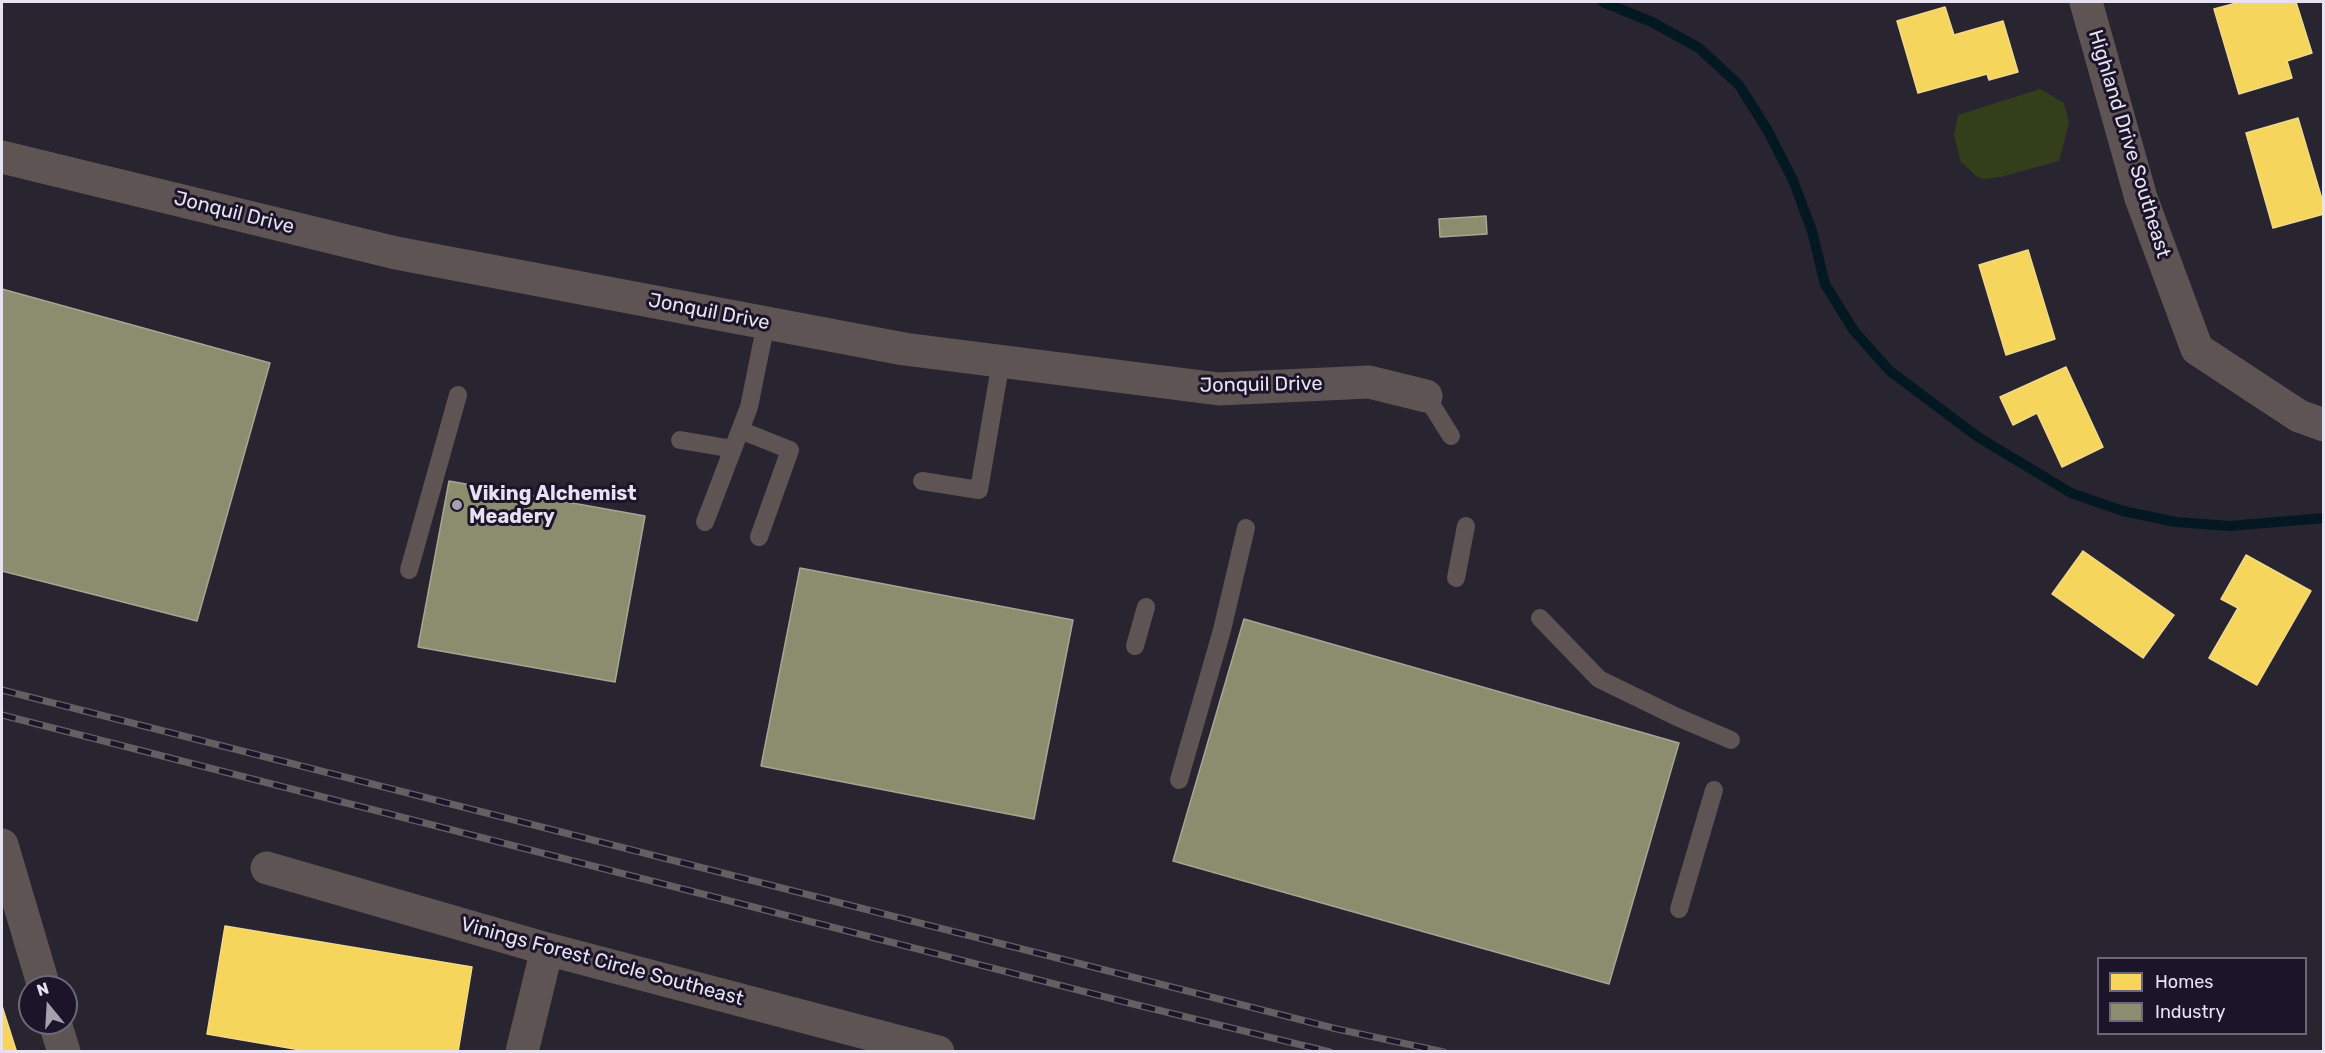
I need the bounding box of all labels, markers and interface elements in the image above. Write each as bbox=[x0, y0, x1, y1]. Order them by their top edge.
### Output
street label: Highland Drive Southeast bbox=[2083, 27, 2175, 261]
street label: Jonquil Drive bbox=[171, 186, 297, 240]
street label: Jonquil Drive bbox=[646, 288, 772, 336]
street label: Jonquil Drive bbox=[1199, 372, 1323, 398]
place label: Viking Alchemist Meadery bbox=[469, 482, 637, 529]
marker: Viking Alchemist Meadery bbox=[450, 498, 464, 512]
street label: Vinings Forest Circle Southeast bbox=[458, 913, 746, 1011]
legend bbox=[2097, 957, 2307, 1035]
text: Homes bbox=[2155, 971, 2213, 993]
north arrow bbox=[18, 975, 78, 1035]
text: N bbox=[34, 978, 51, 1000]
text: Industry bbox=[2155, 1001, 2225, 1023]

